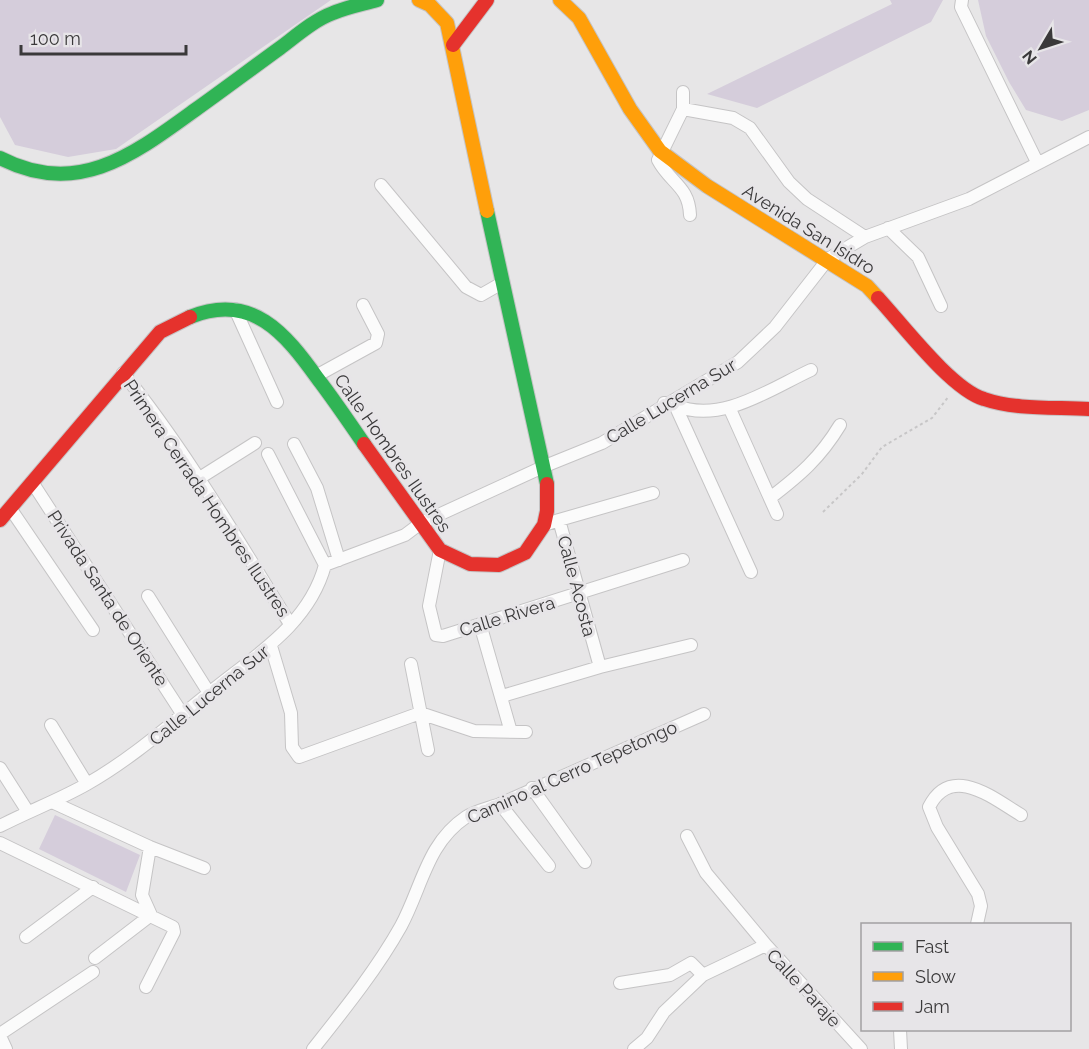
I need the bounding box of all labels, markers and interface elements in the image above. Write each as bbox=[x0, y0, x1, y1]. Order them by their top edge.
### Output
scale bar bbox=[21, 18, 186, 56]
north arrow bbox=[1011, 18, 1071, 78]
text: 100 m bbox=[30, 28, 81, 49]
text: N bbox=[1019, 46, 1041, 68]
street label: Avenida San Isidro bbox=[739, 180, 879, 278]
street label: Calle Lucerna Sur bbox=[602, 354, 740, 448]
street label: Calle Hombres Ilustres bbox=[330, 370, 456, 536]
street label: Primera Cerrada Hombres Ilustres bbox=[120, 375, 295, 621]
street label: Privada Santa de Oriente bbox=[43, 506, 173, 690]
street label: Calle Acosta bbox=[553, 533, 601, 639]
street label: Calle Rivera bbox=[457, 592, 557, 640]
street label: Calle Lucerna Sur bbox=[145, 640, 274, 750]
street label: Camino al Cerro Tepetongo bbox=[464, 716, 680, 828]
legend bbox=[861, 923, 1071, 1031]
text: Fast bbox=[915, 936, 949, 957]
street label: Calle Paraje bbox=[763, 945, 846, 1032]
text: Slow bbox=[915, 966, 956, 987]
text: Jam bbox=[915, 996, 950, 1017]

